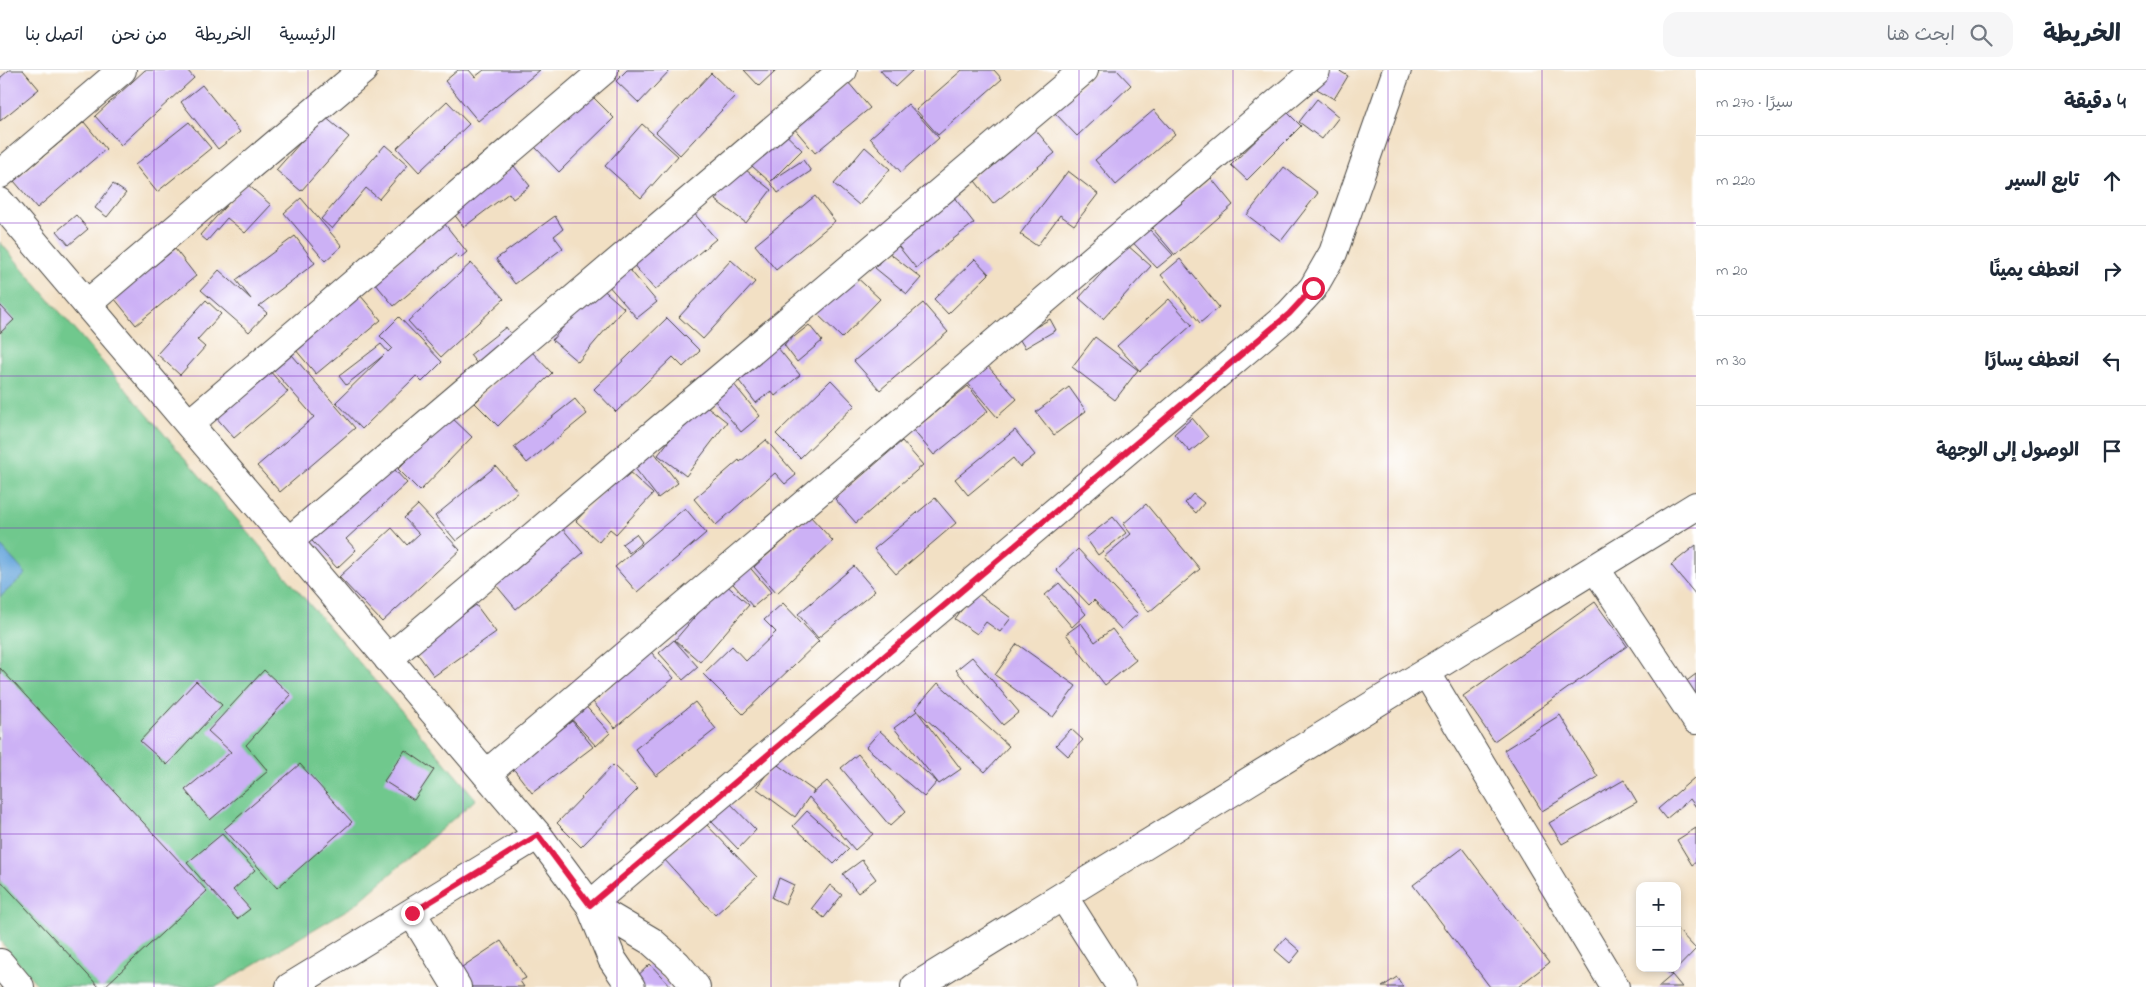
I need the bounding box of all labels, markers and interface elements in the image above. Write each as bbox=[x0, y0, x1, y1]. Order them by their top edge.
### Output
search box bbox=[1663, 12, 2013, 57]
text: الخريطة bbox=[2043, 18, 2121, 53]
icon: search bbox=[1967, 21, 1995, 49]
text: ابحث هنا bbox=[1887, 22, 1955, 49]
text: اتصل بنا bbox=[25, 23, 83, 49]
text: من نحن bbox=[111, 23, 167, 49]
text: الخريطة bbox=[195, 23, 251, 49]
text: الرئيسية bbox=[279, 23, 336, 49]
text: 4 دقيقة bbox=[2064, 88, 2126, 118]
text: سيرًا · 270 m bbox=[1716, 91, 1793, 115]
icon: ahead bbox=[2098, 167, 2126, 195]
text: تابع السير bbox=[2007, 168, 2079, 195]
text: 220 m bbox=[1716, 169, 1755, 193]
icon: right bbox=[2098, 257, 2126, 285]
text: انعطف يمينًا bbox=[1989, 258, 2079, 285]
text: 20 m bbox=[1716, 259, 1747, 283]
route start bbox=[1302, 277, 1325, 300]
icon: left bbox=[2098, 347, 2126, 375]
text: انعطف يسارًا bbox=[1984, 348, 2079, 375]
text: 30 m bbox=[1716, 349, 1746, 373]
icon: arrive bbox=[2098, 437, 2126, 465]
text: الوصول إلى الوجهة bbox=[1936, 438, 2079, 465]
map controls bbox=[1636, 882, 1681, 972]
button: + bbox=[1636, 882, 1681, 927]
route end bbox=[401, 902, 424, 925]
button: − bbox=[1636, 927, 1681, 972]

